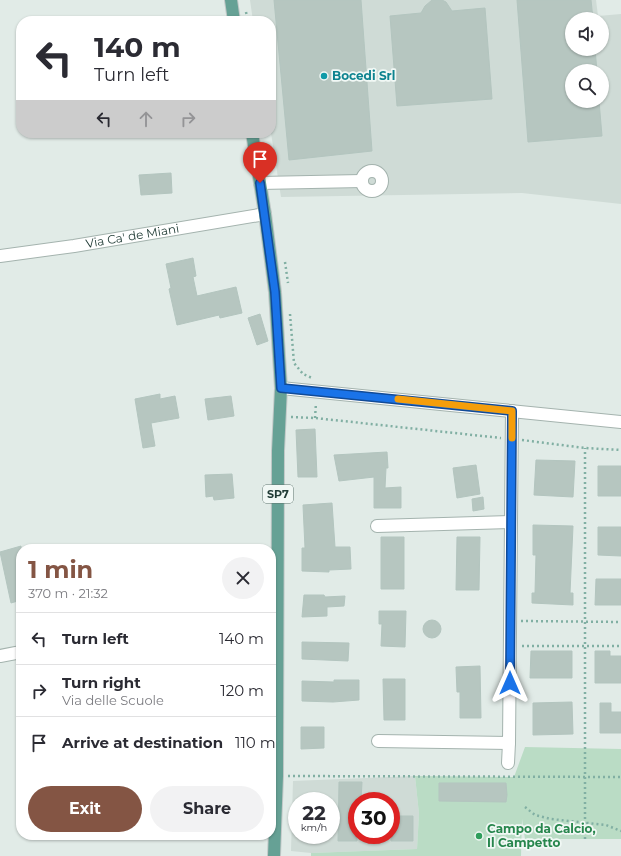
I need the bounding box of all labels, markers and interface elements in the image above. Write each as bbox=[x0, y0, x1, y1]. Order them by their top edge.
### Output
map controls bbox=[565, 12, 609, 108]
button: sound bbox=[565, 12, 609, 56]
text: 140 m bbox=[94, 30, 181, 64]
icon: left bbox=[28, 32, 80, 84]
text: Turn left bbox=[94, 64, 169, 86]
button: search bbox=[565, 64, 609, 108]
place label: Bocedi Srl bbox=[332, 68, 395, 83]
marker: Bocedi Srl bbox=[319, 71, 329, 81]
icon: left bbox=[93, 108, 115, 130]
icon: ahead bbox=[135, 108, 157, 130]
icon: right bbox=[177, 108, 199, 130]
pin bbox=[243, 142, 277, 183]
icon: arrive bbox=[249, 148, 271, 170]
street label: Via Ca' de Miani bbox=[85, 221, 180, 251]
road number: SP7 bbox=[263, 485, 293, 503]
text: 1 min bbox=[28, 555, 93, 584]
button: close bbox=[222, 557, 264, 599]
text: 370 m · 21:32 bbox=[28, 585, 108, 601]
icon: left bbox=[28, 628, 50, 650]
text: Turn left bbox=[62, 629, 129, 648]
text: 140 m bbox=[219, 629, 264, 648]
position arrow bbox=[489, 662, 531, 704]
text: Turn right bbox=[62, 673, 141, 692]
icon: right bbox=[28, 680, 50, 702]
text: 120 m bbox=[220, 681, 264, 700]
text: Via delle Scuole bbox=[62, 692, 164, 708]
icon: arrive bbox=[28, 732, 50, 754]
text: Arrive at destination bbox=[62, 733, 223, 752]
text: 110 m bbox=[235, 733, 276, 752]
button: Exit bbox=[28, 786, 142, 832]
button: Share bbox=[150, 786, 264, 832]
speed limit sign: 30 bbox=[348, 792, 400, 844]
text: 22 bbox=[302, 801, 326, 825]
text: km/h bbox=[301, 821, 327, 834]
place label: Campo da Calcio, Il Campetto bbox=[487, 821, 596, 850]
marker: Campo da Calcio, Il Campetto bbox=[474, 831, 484, 841]

